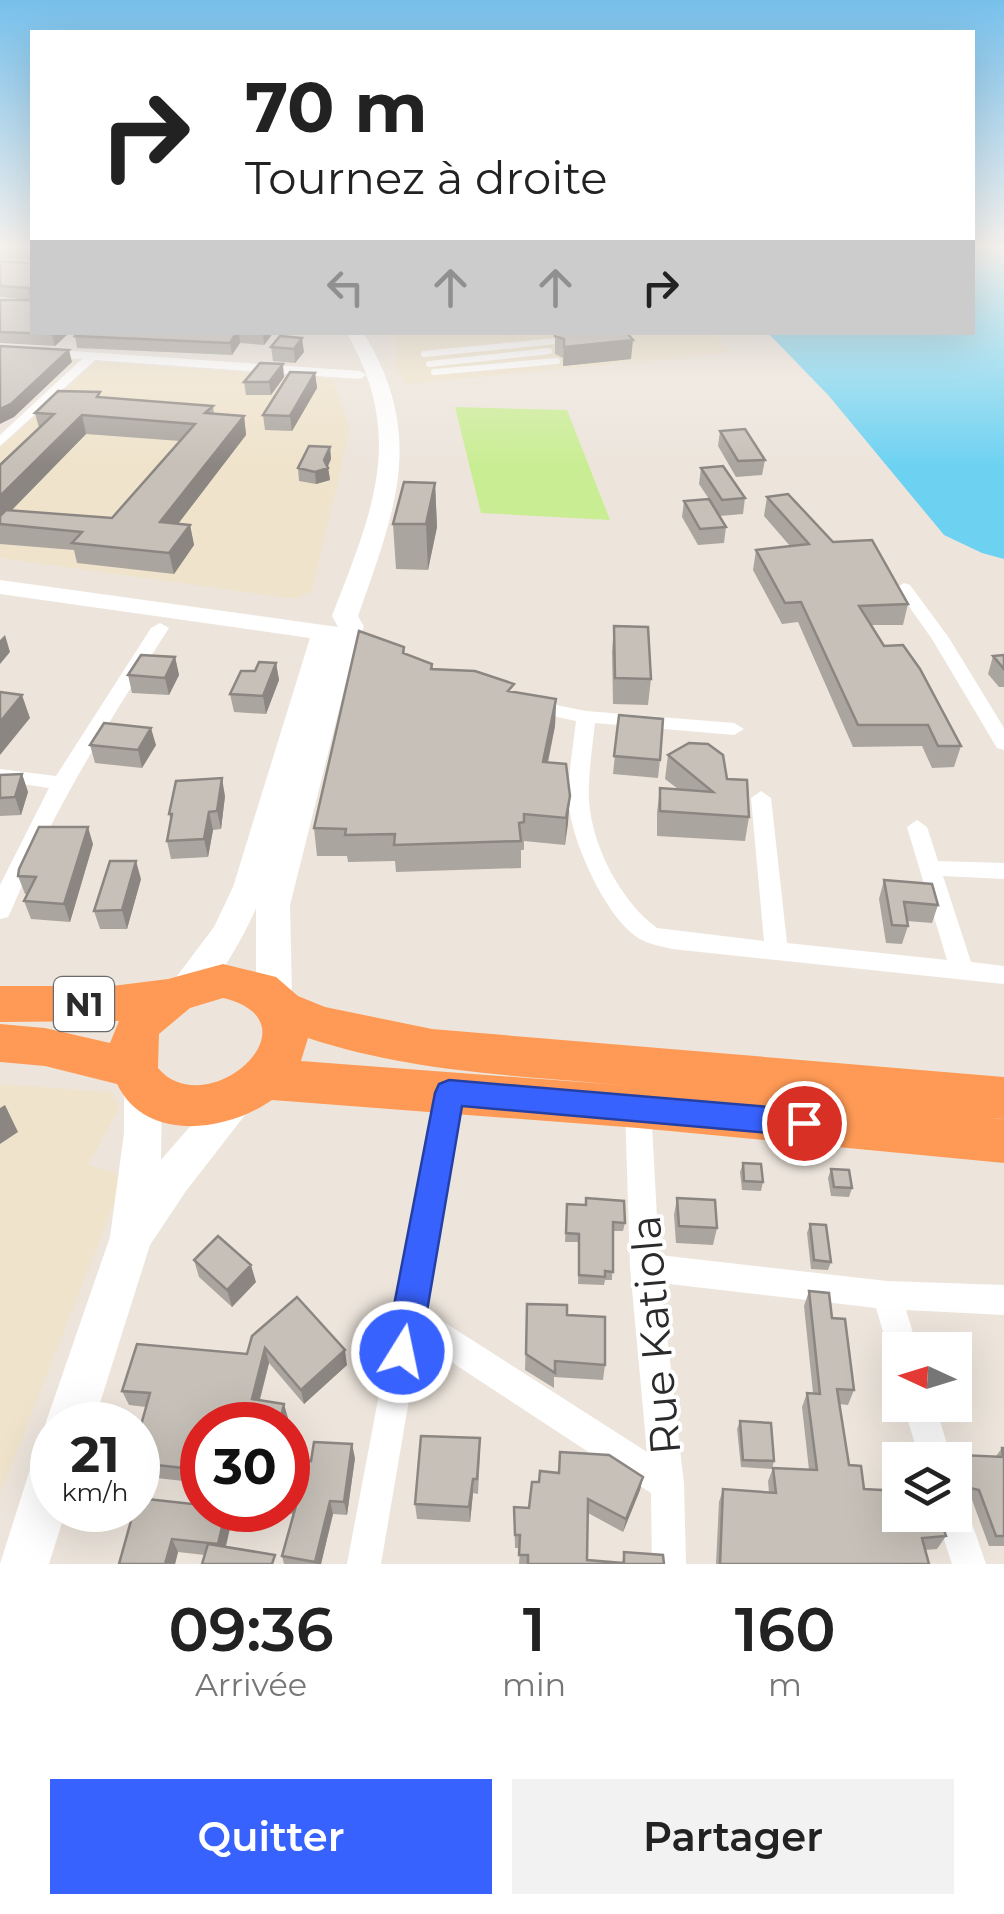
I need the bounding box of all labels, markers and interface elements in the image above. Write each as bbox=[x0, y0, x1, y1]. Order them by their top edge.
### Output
text: 70 m bbox=[245, 64, 428, 150]
icon: right bbox=[80, 70, 210, 200]
text: Tournez à droite bbox=[245, 150, 608, 205]
icon: left bbox=[318, 260, 373, 315]
icon: ahead bbox=[423, 260, 478, 315]
icon: ahead bbox=[528, 260, 583, 315]
icon: right bbox=[633, 260, 688, 315]
road number: N1 bbox=[54, 977, 114, 1031]
pin bbox=[762, 1081, 847, 1166]
icon: arrive bbox=[777, 1096, 832, 1151]
street label: Rue Katiola bbox=[619, 1213, 691, 1457]
position arrow bbox=[350, 1300, 454, 1404]
north arrow bbox=[882, 1332, 972, 1422]
map controls bbox=[882, 1332, 972, 1532]
speed limit sign: 30 bbox=[180, 1402, 310, 1532]
text: 21 bbox=[70, 1424, 120, 1485]
button: layers bbox=[882, 1442, 972, 1532]
text: km/h bbox=[62, 1477, 128, 1507]
text: 09:36 bbox=[168, 1593, 334, 1666]
text: 1 bbox=[523, 1593, 546, 1666]
text: 160 bbox=[735, 1593, 836, 1666]
text: Arrivée bbox=[195, 1665, 307, 1704]
text: min bbox=[502, 1665, 566, 1704]
text: m bbox=[768, 1665, 802, 1704]
button: Quitter bbox=[50, 1779, 492, 1894]
button: Partager bbox=[512, 1779, 954, 1894]

